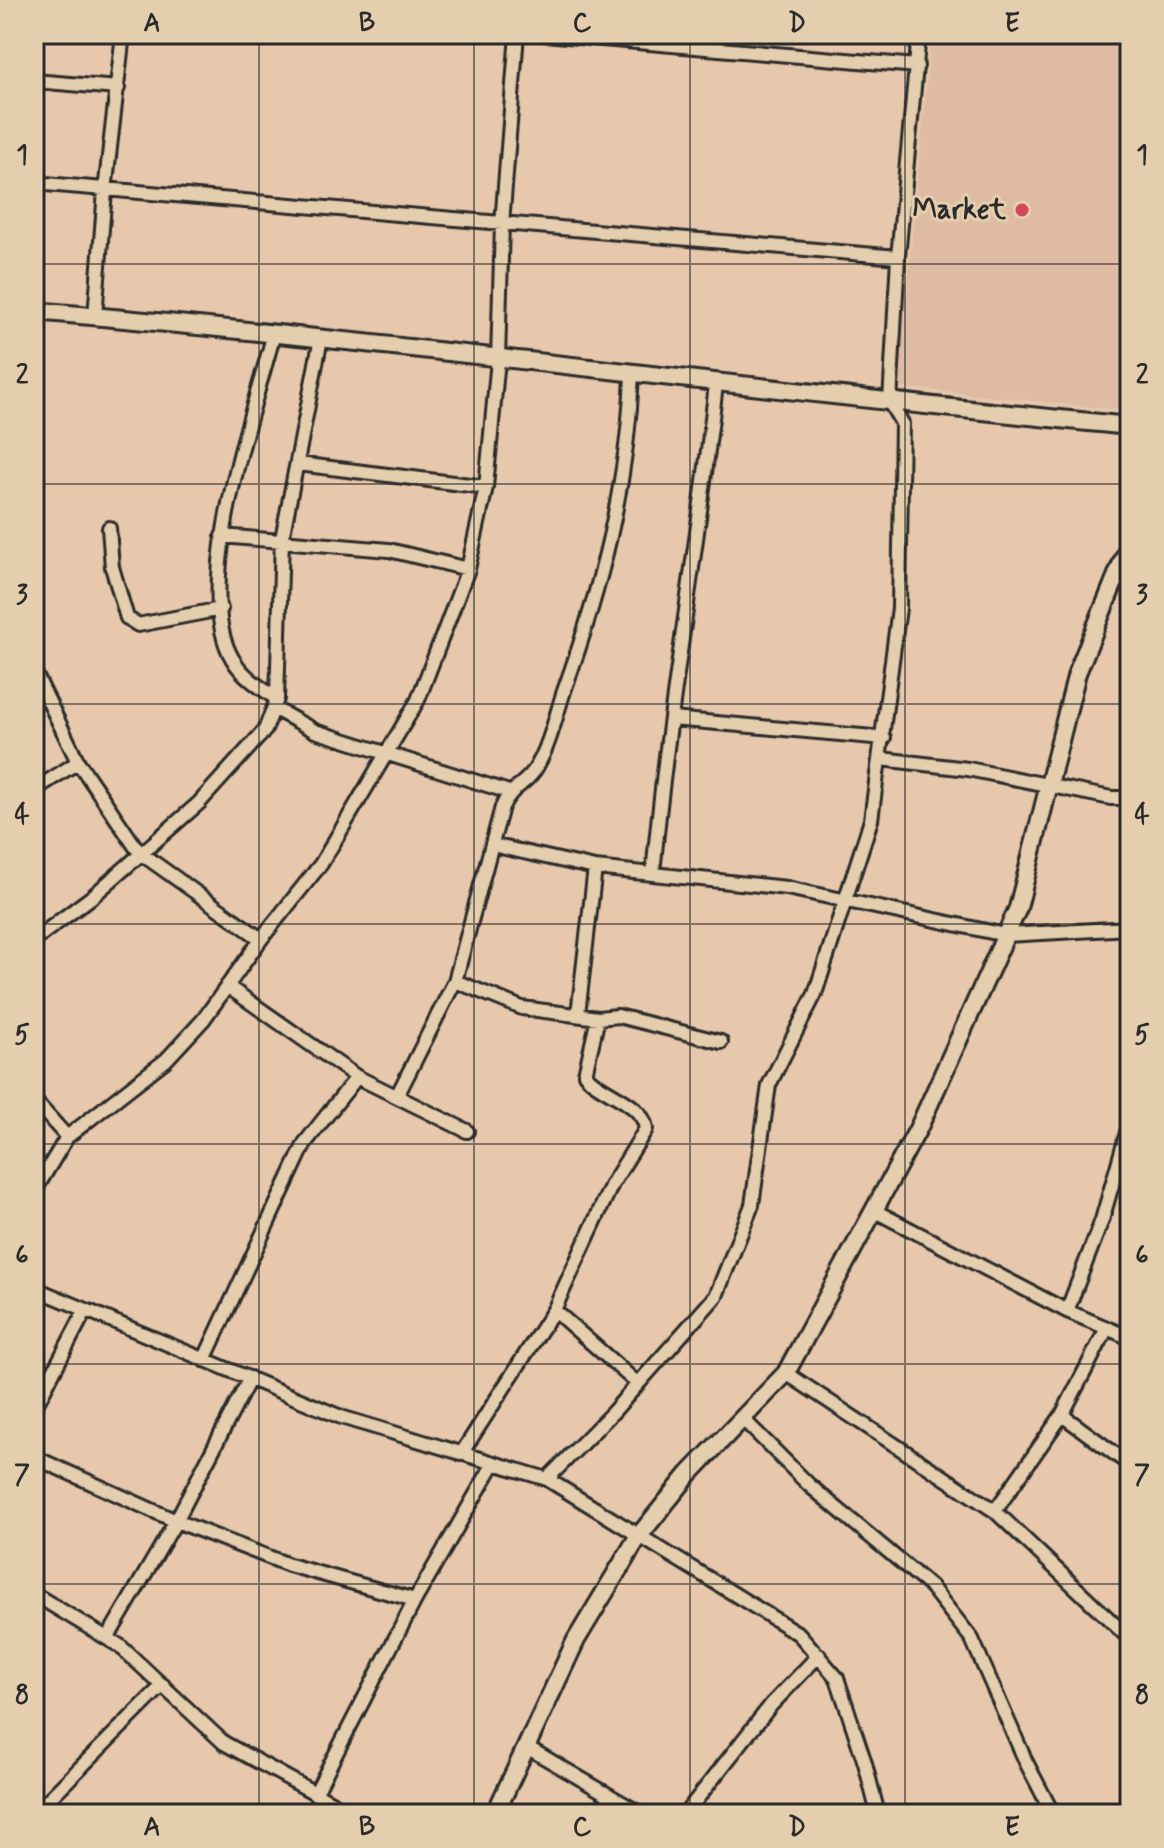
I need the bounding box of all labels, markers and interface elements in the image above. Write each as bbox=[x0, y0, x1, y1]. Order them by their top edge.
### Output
text: A bbox=[143, 7, 161, 41]
text: B bbox=[359, 7, 375, 41]
text: C bbox=[573, 7, 592, 41]
text: D bbox=[788, 7, 806, 41]
text: E bbox=[1004, 7, 1020, 41]
text: 1 bbox=[16, 139, 28, 173]
text: 1 bbox=[1136, 139, 1148, 173]
place label: Market bbox=[912, 192, 1007, 229]
marker: Market bbox=[1013, 201, 1031, 219]
text: 2 bbox=[16, 359, 29, 393]
text: 2 bbox=[1136, 359, 1149, 393]
text: 3 bbox=[16, 579, 28, 613]
text: 3 bbox=[1136, 579, 1148, 613]
text: 4 bbox=[14, 799, 30, 833]
text: 4 bbox=[1134, 799, 1150, 833]
text: 5 bbox=[14, 1019, 30, 1053]
text: 5 bbox=[1134, 1019, 1150, 1053]
text: 6 bbox=[15, 1239, 29, 1273]
text: 6 bbox=[1135, 1239, 1149, 1273]
text: 7 bbox=[14, 1459, 30, 1493]
text: 7 bbox=[1134, 1459, 1150, 1493]
text: 8 bbox=[15, 1679, 29, 1713]
text: 8 bbox=[1135, 1679, 1149, 1713]
text: A bbox=[143, 1811, 161, 1845]
text: B bbox=[359, 1811, 375, 1845]
text: C bbox=[573, 1811, 592, 1845]
text: D bbox=[788, 1811, 806, 1845]
text: E bbox=[1004, 1811, 1020, 1845]

